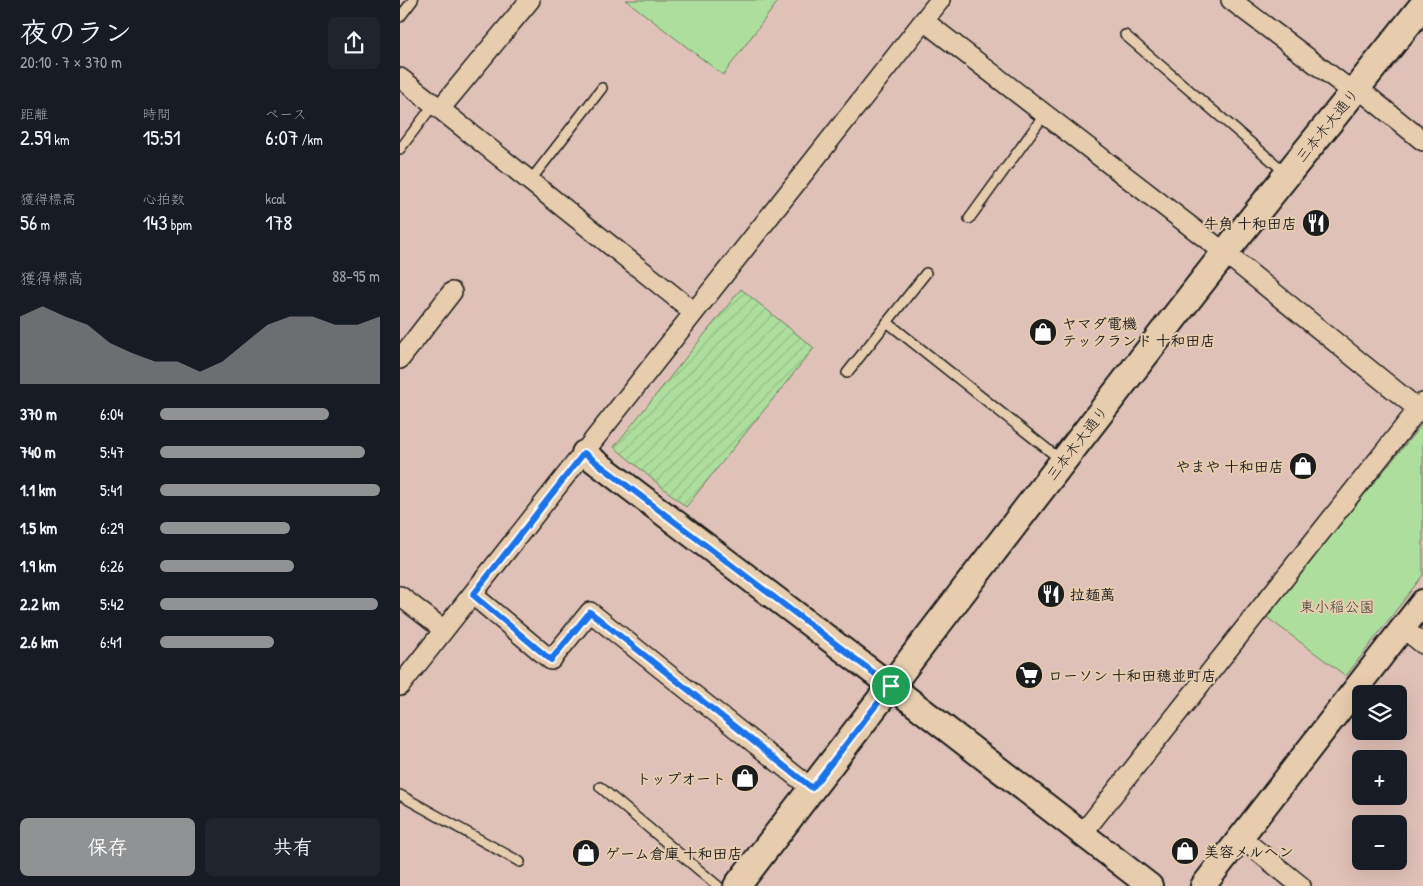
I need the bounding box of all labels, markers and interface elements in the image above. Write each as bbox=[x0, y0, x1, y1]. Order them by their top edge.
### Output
text: 夜のラン bbox=[20, 13, 132, 51]
button: share bbox=[328, 17, 380, 69]
text: 20:10 · 7 × 370 m bbox=[20, 51, 122, 73]
street label: 三本木大通り bbox=[1291, 83, 1363, 167]
text: 距離 bbox=[20, 104, 48, 123]
text: 時間 bbox=[143, 104, 171, 123]
text: ペース bbox=[265, 104, 307, 123]
text: 2.59 bbox=[20, 123, 51, 152]
text: 15:51 bbox=[143, 123, 181, 152]
text: 6:07 bbox=[265, 123, 298, 152]
text: km bbox=[51, 130, 69, 149]
text: /km bbox=[298, 130, 323, 149]
text: 獲得標高 bbox=[20, 189, 76, 208]
text: 心拍数 bbox=[143, 189, 185, 208]
text: kcal bbox=[265, 189, 286, 208]
text: 56 bbox=[20, 208, 37, 237]
text: 143 bbox=[143, 208, 168, 237]
text: 178 bbox=[265, 208, 292, 237]
restaurant icon: 牛角 十和田店 bbox=[1301, 208, 1331, 238]
place label: 牛角 十和田店 bbox=[1204, 213, 1297, 234]
text: m bbox=[37, 215, 50, 234]
text: bpm bbox=[168, 215, 192, 234]
text: 88–95 m bbox=[332, 265, 380, 287]
text: 獲得標高 bbox=[20, 267, 84, 289]
place label: ヤマダ電機 テックランド 十和田店 bbox=[1062, 313, 1215, 351]
shop icon: ヤマダ電機 テックランド 十和田店 bbox=[1028, 317, 1058, 347]
street label: 三本木大通り bbox=[1041, 401, 1113, 485]
text: 370 m bbox=[20, 403, 57, 425]
text: 6:04 bbox=[100, 403, 123, 425]
text: 740 m bbox=[20, 441, 56, 463]
text: 5:47 bbox=[100, 441, 124, 463]
shop icon: やまや 十和田店 bbox=[1288, 451, 1318, 481]
place label: やまや 十和田店 bbox=[1176, 456, 1284, 477]
text: 1.1 km bbox=[20, 479, 56, 501]
text: 5:41 bbox=[100, 479, 122, 501]
text: 1.5 km bbox=[20, 517, 57, 539]
text: 6:29 bbox=[100, 517, 123, 539]
text: 1.9 km bbox=[20, 555, 56, 577]
text: 6:26 bbox=[100, 555, 124, 577]
restaurant icon: 拉麺萬 bbox=[1036, 579, 1066, 609]
place label: 拉麺萬 bbox=[1070, 584, 1115, 605]
text: 2.2 km bbox=[20, 593, 60, 615]
text: 5:42 bbox=[100, 593, 124, 615]
park label: 東小稲公園 bbox=[1299, 596, 1375, 617]
text: 2.6 km bbox=[20, 631, 59, 653]
text: 6:41 bbox=[100, 631, 122, 653]
supermarket icon: ローソン 十和田穂並町店 bbox=[1014, 660, 1044, 690]
pin bbox=[870, 665, 912, 707]
place label: ローソン 十和田穂並町店 bbox=[1048, 665, 1216, 686]
icon: arrive bbox=[877, 672, 905, 700]
map controls bbox=[1352, 685, 1407, 870]
button: layers bbox=[1352, 685, 1407, 740]
button: + bbox=[1352, 750, 1407, 805]
shop icon: トップオート bbox=[730, 763, 760, 793]
place label: トップオート bbox=[636, 768, 726, 789]
button: − bbox=[1352, 815, 1407, 870]
button: 保存 bbox=[20, 818, 195, 876]
button: 共有 bbox=[205, 818, 380, 876]
shop icon: 美容メルヘン bbox=[1170, 836, 1200, 866]
shop icon: ゲーム倉庫 十和田店 bbox=[571, 838, 601, 868]
place label: 美容メルヘン bbox=[1204, 841, 1294, 862]
place label: ゲーム倉庫 十和田店 bbox=[605, 843, 743, 864]

